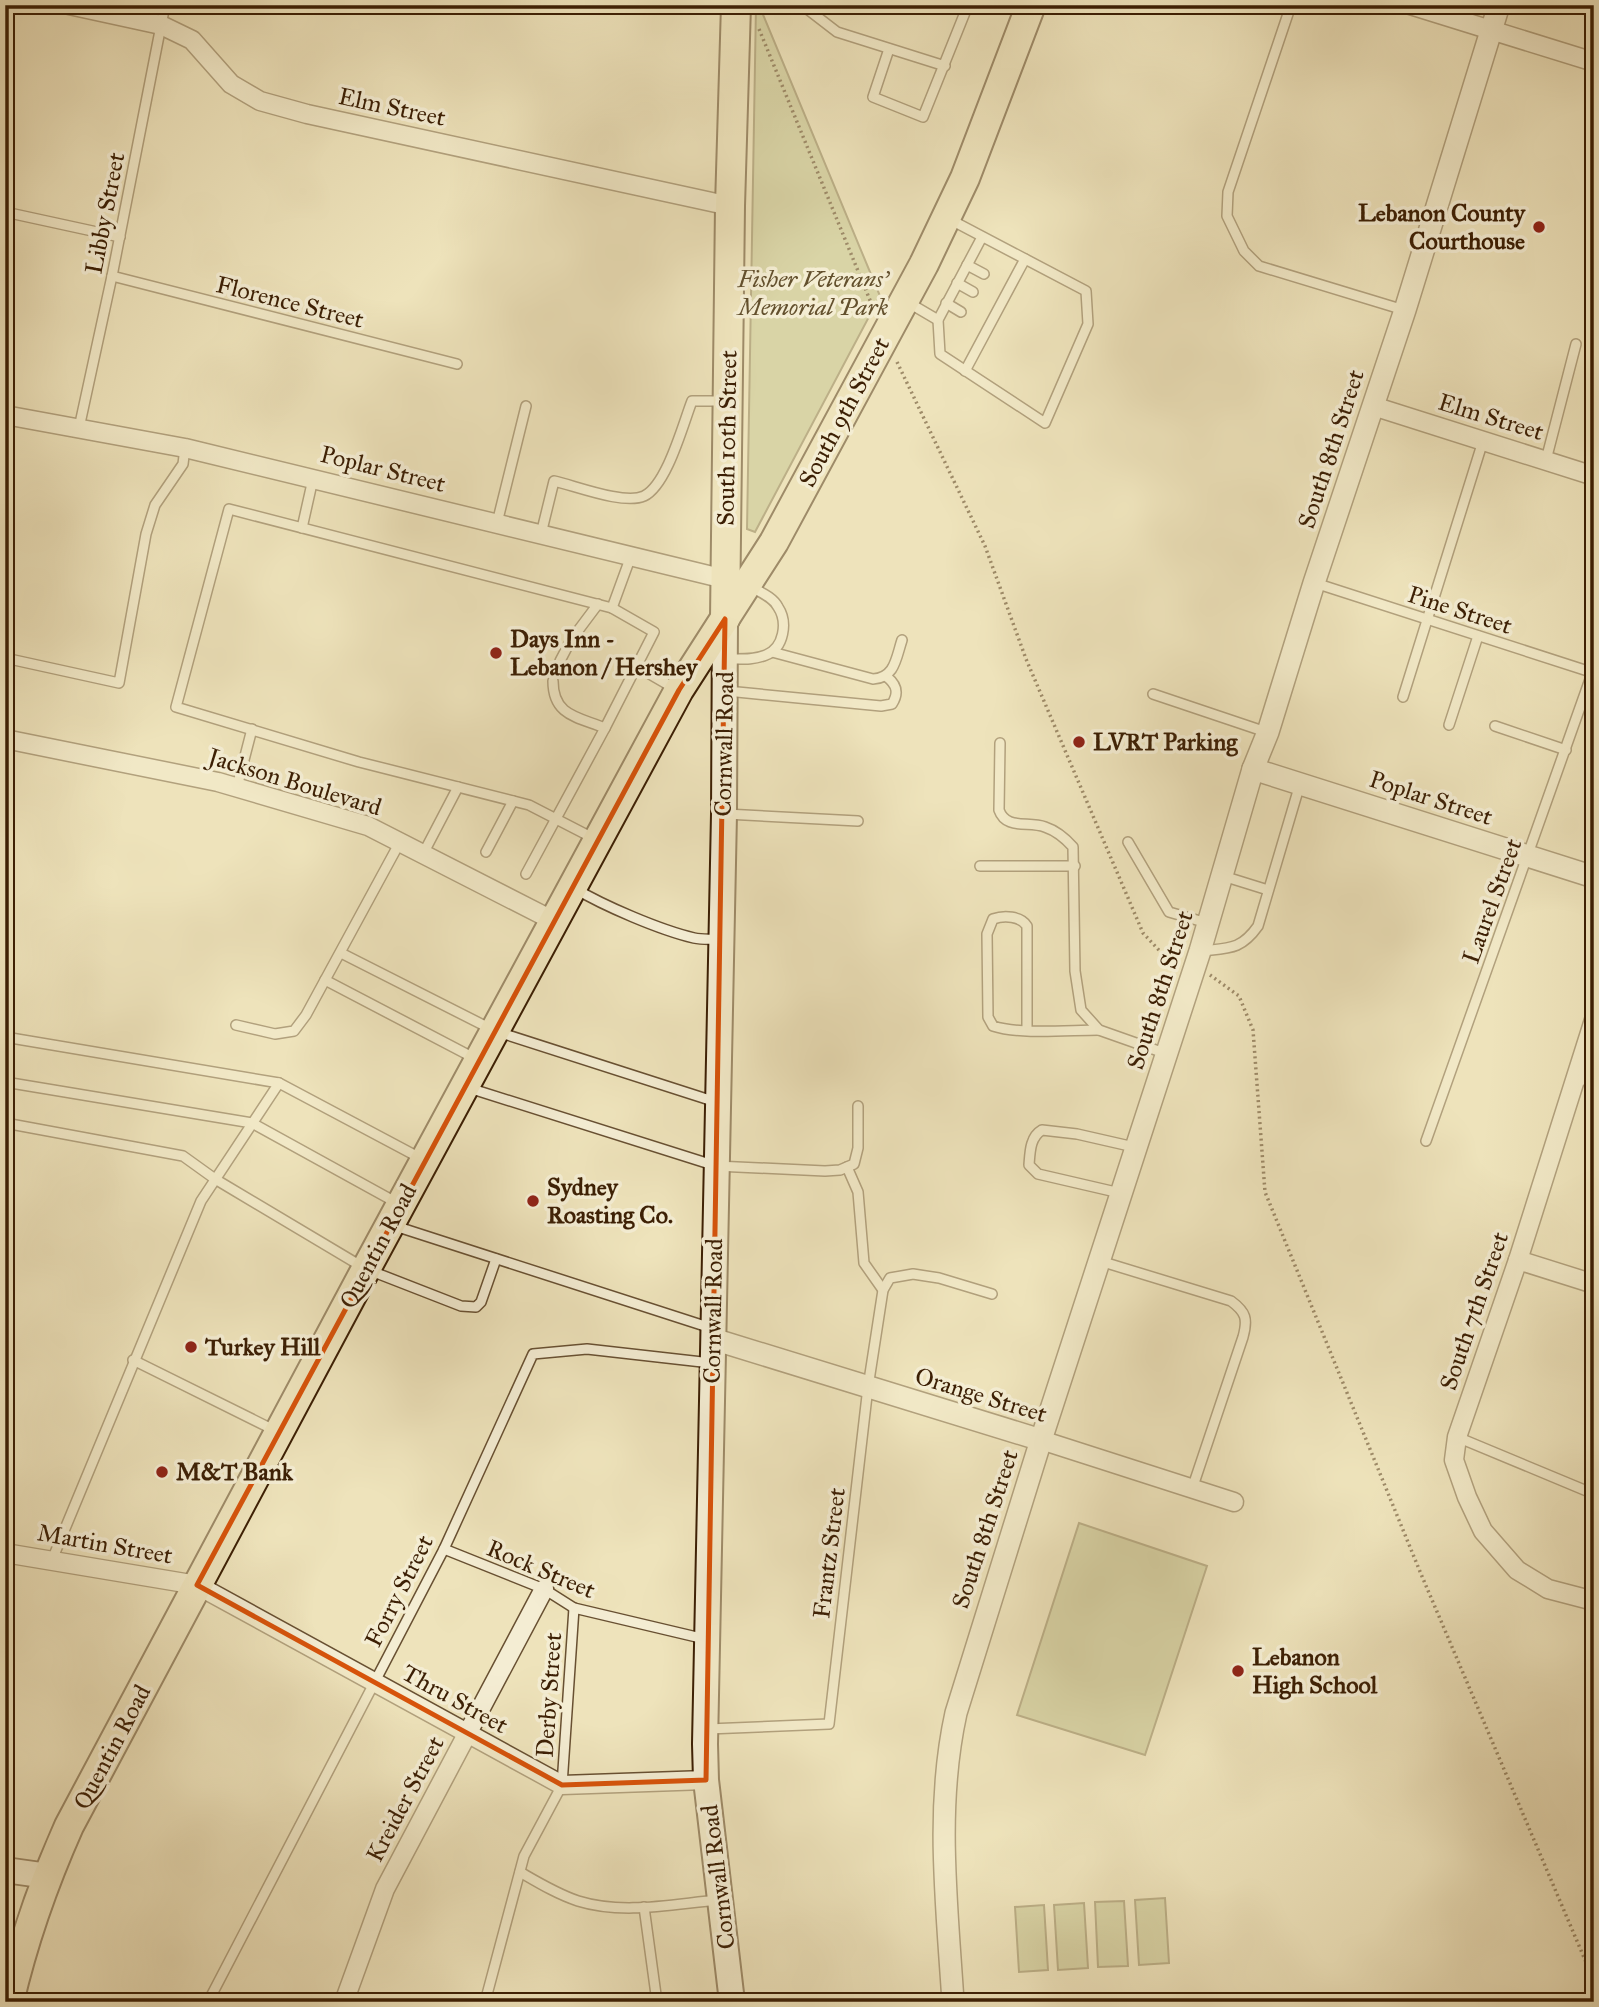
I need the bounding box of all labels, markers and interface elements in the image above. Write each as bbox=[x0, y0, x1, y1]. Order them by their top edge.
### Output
street label: Elm Street bbox=[336, 81, 449, 133]
street label: Libby Street bbox=[79, 149, 132, 276]
place label: Lebanon County Courthouse bbox=[1358, 198, 1527, 256]
marker: Lebanon County Courthouse bbox=[1531, 219, 1547, 235]
park label: Fisher Veterans' Memorial Park bbox=[736, 264, 891, 322]
street label: Florence Street bbox=[213, 269, 367, 335]
street label: South 9th Street bbox=[792, 332, 896, 492]
street label: South 10th Street bbox=[710, 349, 744, 526]
street label: South 8th Street bbox=[1291, 365, 1371, 532]
street label: Elm Street bbox=[1435, 387, 1548, 447]
street label: Poplar Street bbox=[317, 439, 449, 499]
street label: Pine Street bbox=[1404, 579, 1517, 641]
place label: Days Inn - Lebanon / Hershey bbox=[510, 624, 699, 682]
marker: Days Inn - Lebanon / Hershey bbox=[488, 645, 504, 661]
street label: Cornwall Road bbox=[708, 671, 740, 817]
place label: LVRT Parking bbox=[1093, 727, 1238, 757]
marker: LVRT Parking bbox=[1071, 734, 1087, 750]
street label: Jackson Boulevard bbox=[202, 741, 385, 823]
street label: Poplar Street bbox=[1366, 764, 1497, 832]
street label: Laurel Street bbox=[1456, 834, 1529, 968]
street label: South 8th Street bbox=[1120, 906, 1200, 1073]
place label: Sydney Roasting Co. bbox=[547, 1172, 673, 1230]
street label: Quentin Road bbox=[333, 1178, 423, 1314]
marker: Sydney Roasting Co. bbox=[525, 1193, 541, 1209]
street label: South 7th Street bbox=[1433, 1227, 1515, 1394]
street label: Cornwall Road bbox=[697, 1238, 729, 1384]
place label: Turkey Hill bbox=[204, 1332, 321, 1362]
marker: Turkey Hill bbox=[183, 1339, 199, 1355]
street label: Orange Street bbox=[911, 1361, 1051, 1429]
street label: South 8th Street bbox=[945, 1445, 1025, 1612]
place label: M&T Bank bbox=[176, 1457, 294, 1487]
marker: M&T Bank bbox=[154, 1464, 170, 1480]
street label: Frantz Street bbox=[806, 1485, 852, 1620]
street label: Martin Street bbox=[35, 1517, 175, 1571]
street label: Forry Street bbox=[358, 1530, 440, 1652]
street label: Rock Street bbox=[482, 1533, 600, 1605]
street label: Derby Street bbox=[530, 1631, 568, 1759]
place label: Lebanon High School bbox=[1252, 1642, 1378, 1700]
street label: Thru Street bbox=[397, 1658, 514, 1741]
marker: Lebanon High School bbox=[1230, 1663, 1246, 1679]
street label: Quentin Road bbox=[67, 1679, 157, 1815]
street label: Kreider Street bbox=[359, 1731, 451, 1867]
street label: Cornwall Road bbox=[694, 1803, 742, 1951]

